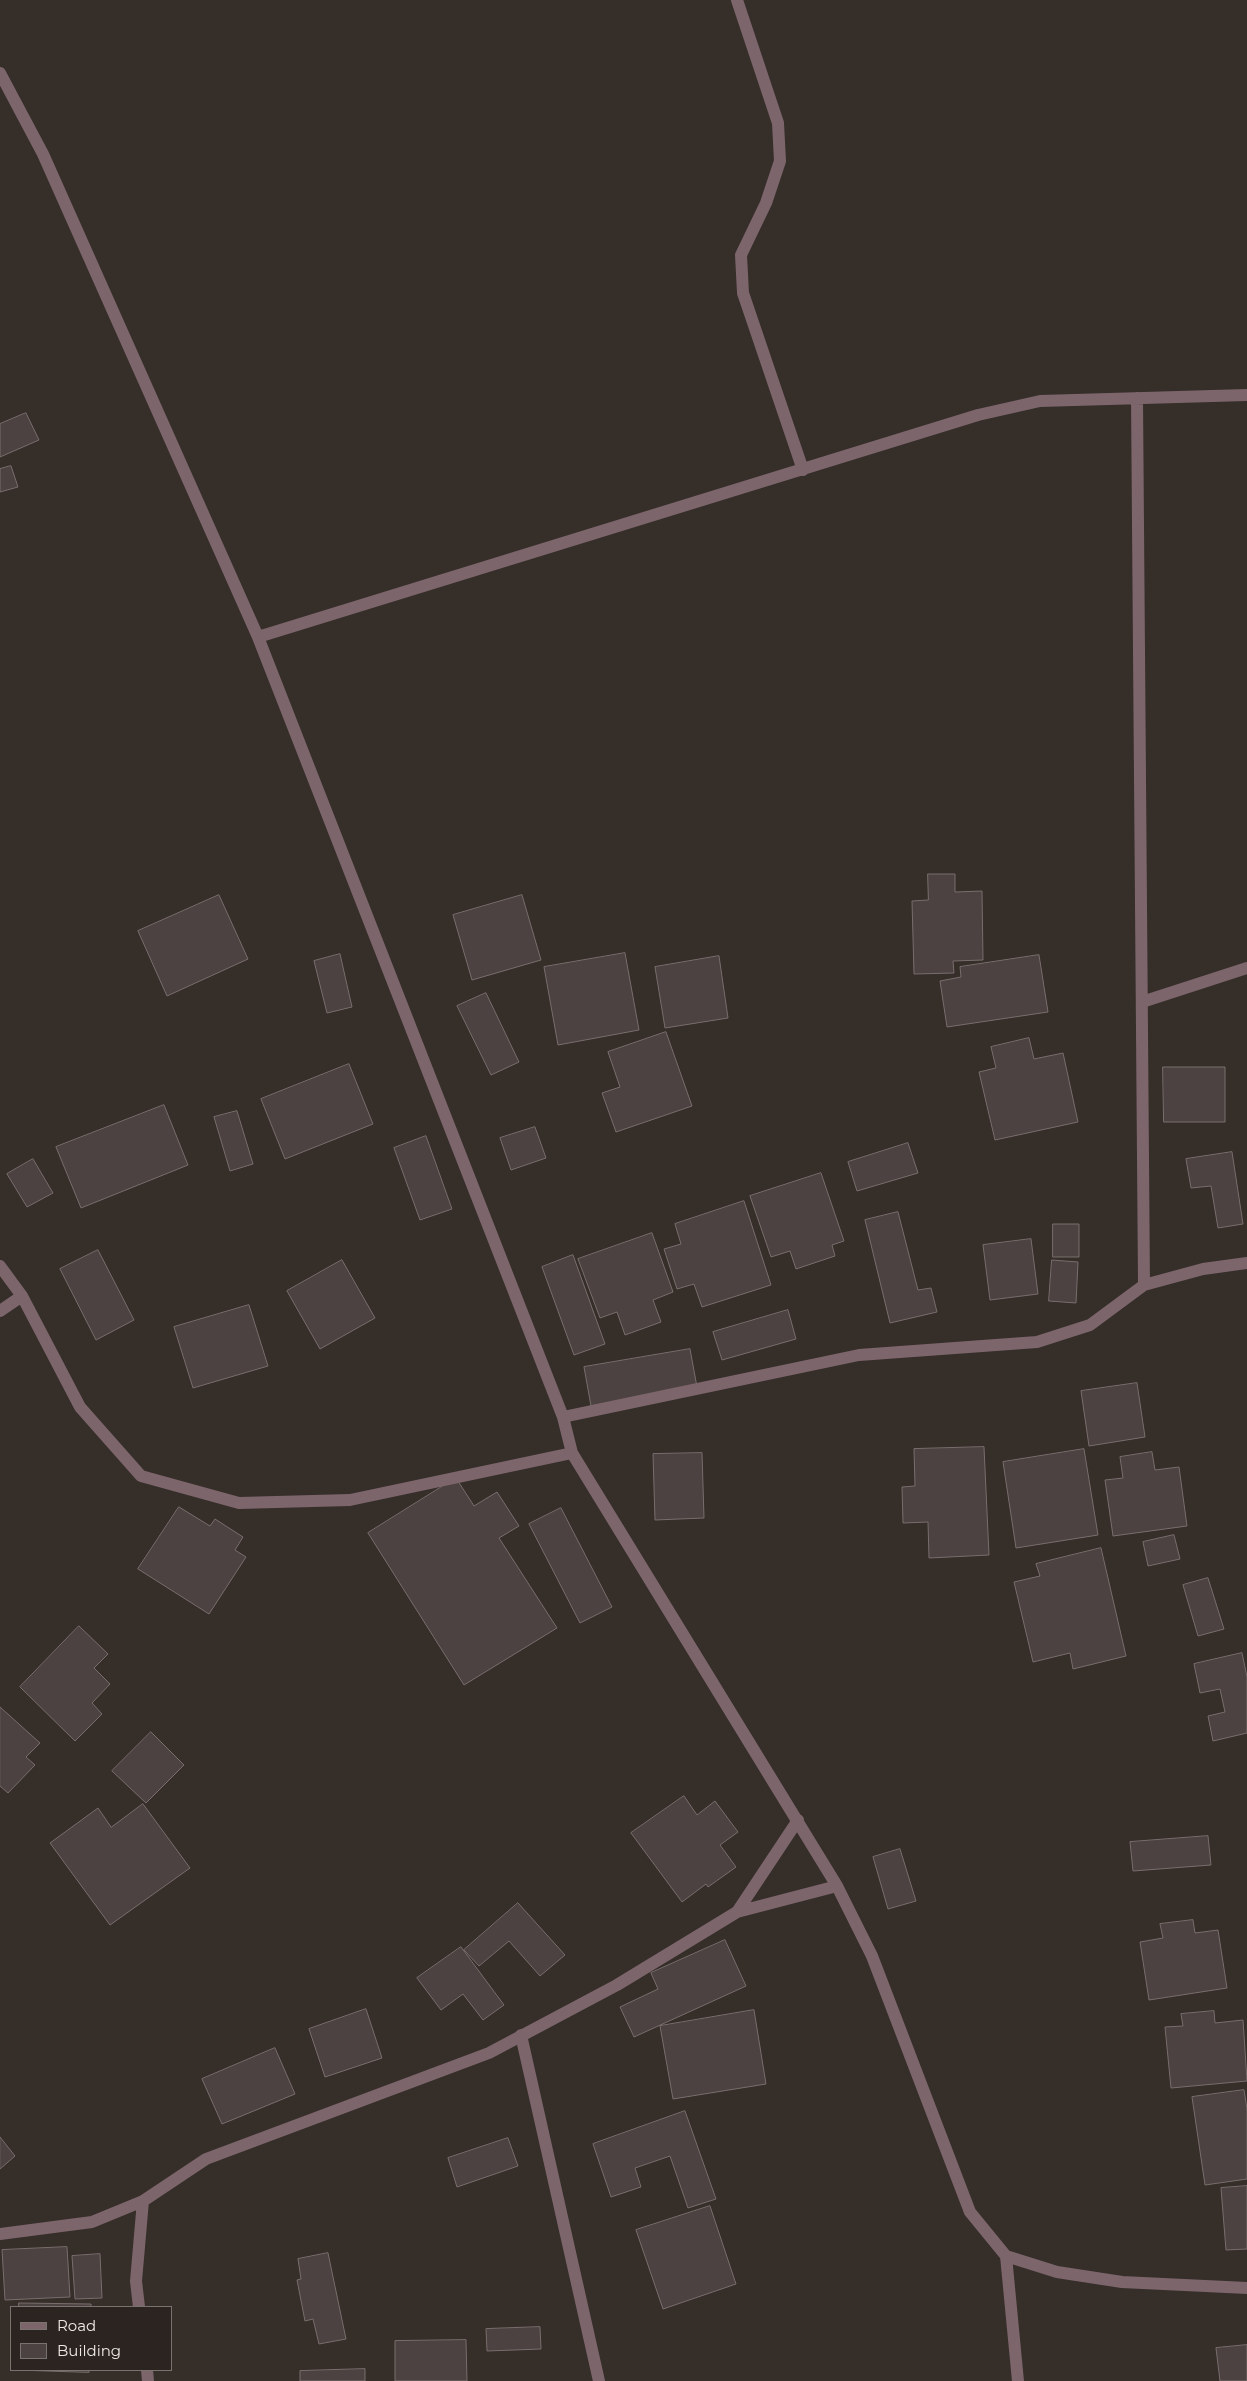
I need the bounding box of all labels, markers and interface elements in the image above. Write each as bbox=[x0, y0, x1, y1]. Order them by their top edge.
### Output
legend bbox=[10, 2306, 172, 2371]
text: Road bbox=[57, 2316, 96, 2335]
text: Building bbox=[57, 2341, 121, 2360]

